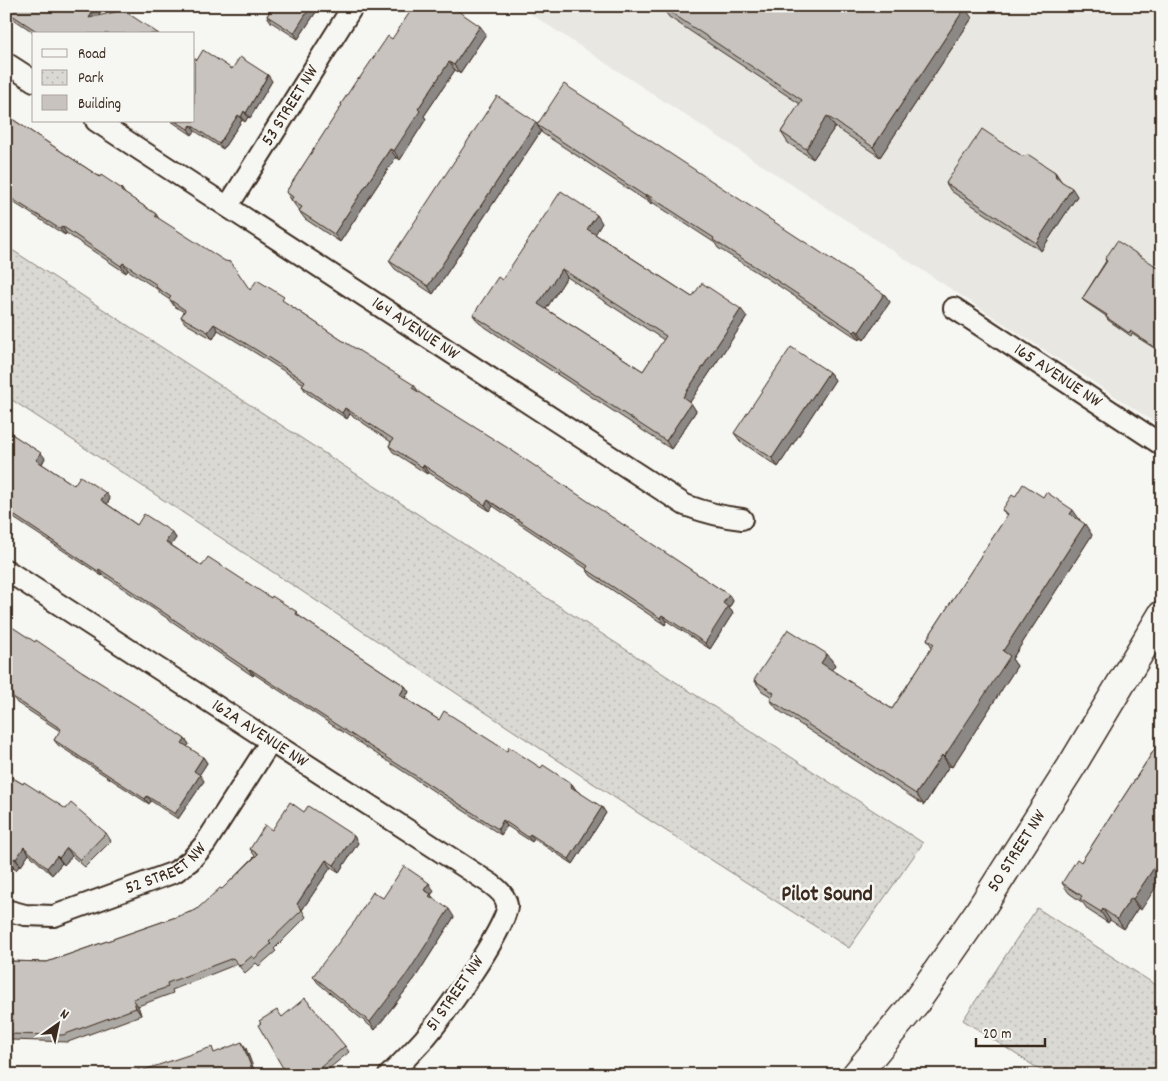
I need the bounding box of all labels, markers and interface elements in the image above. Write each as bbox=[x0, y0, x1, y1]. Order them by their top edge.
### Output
legend bbox=[32, 32, 195, 122]
text: Road bbox=[78, 44, 106, 66]
street label: 53 STREET NW bbox=[256, 60, 326, 151]
text: Park bbox=[78, 68, 104, 90]
text: Building bbox=[78, 94, 121, 116]
street label: 164 AVENUE NW bbox=[366, 291, 465, 367]
street label: 165 AVENUE NW bbox=[1008, 338, 1107, 415]
street label: 162A AVENUE NW bbox=[206, 694, 313, 775]
street label: 50 STREET NW bbox=[982, 805, 1053, 897]
street label: 52 STREET NW bbox=[122, 837, 213, 902]
district label: Pilot Sound bbox=[781, 880, 873, 911]
street label: 51 STREET NW bbox=[421, 951, 492, 1037]
north arrow bbox=[32, 998, 82, 1048]
text: N bbox=[56, 1005, 72, 1025]
scale bar bbox=[976, 1016, 1044, 1048]
text: 20 m bbox=[983, 1024, 1011, 1046]

